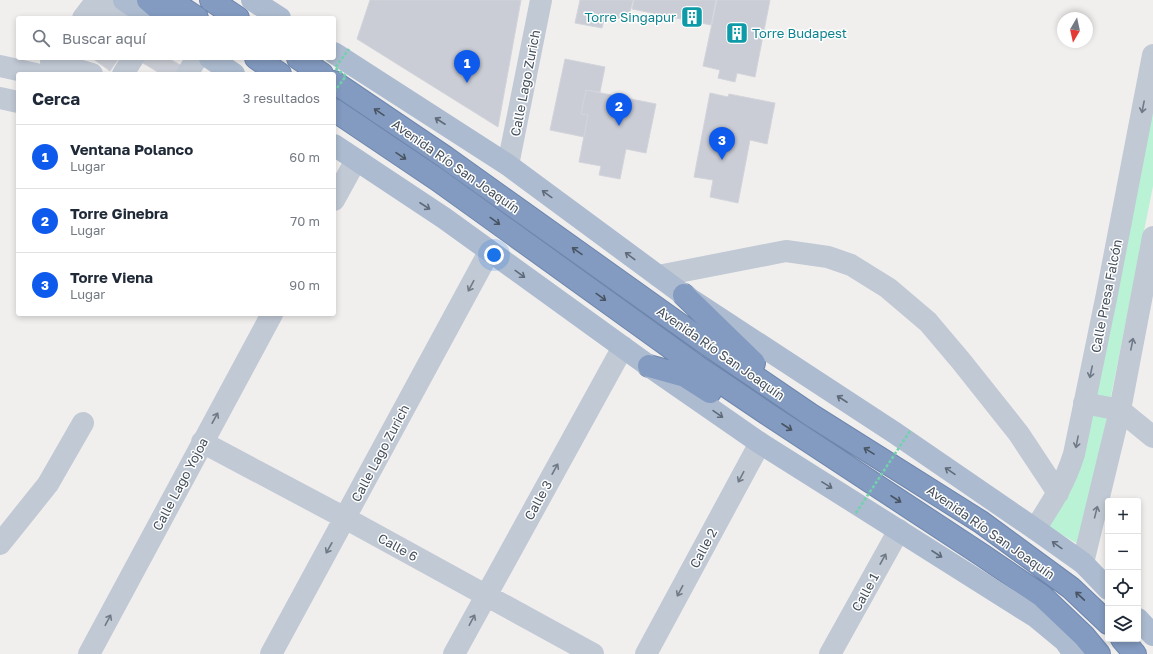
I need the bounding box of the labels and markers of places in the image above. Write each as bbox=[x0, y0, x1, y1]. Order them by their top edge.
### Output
building icon: Torre Singapur bbox=[679, 4, 705, 30]
place label: Torre Singapur bbox=[584, 9, 676, 25]
building icon: Torre Budapest bbox=[724, 20, 750, 46]
place label: Torre Budapest bbox=[752, 25, 847, 41]
pin: 1 bbox=[454, 50, 480, 83]
pin: 2 bbox=[606, 93, 632, 126]
pin: 3 bbox=[709, 127, 735, 160]

